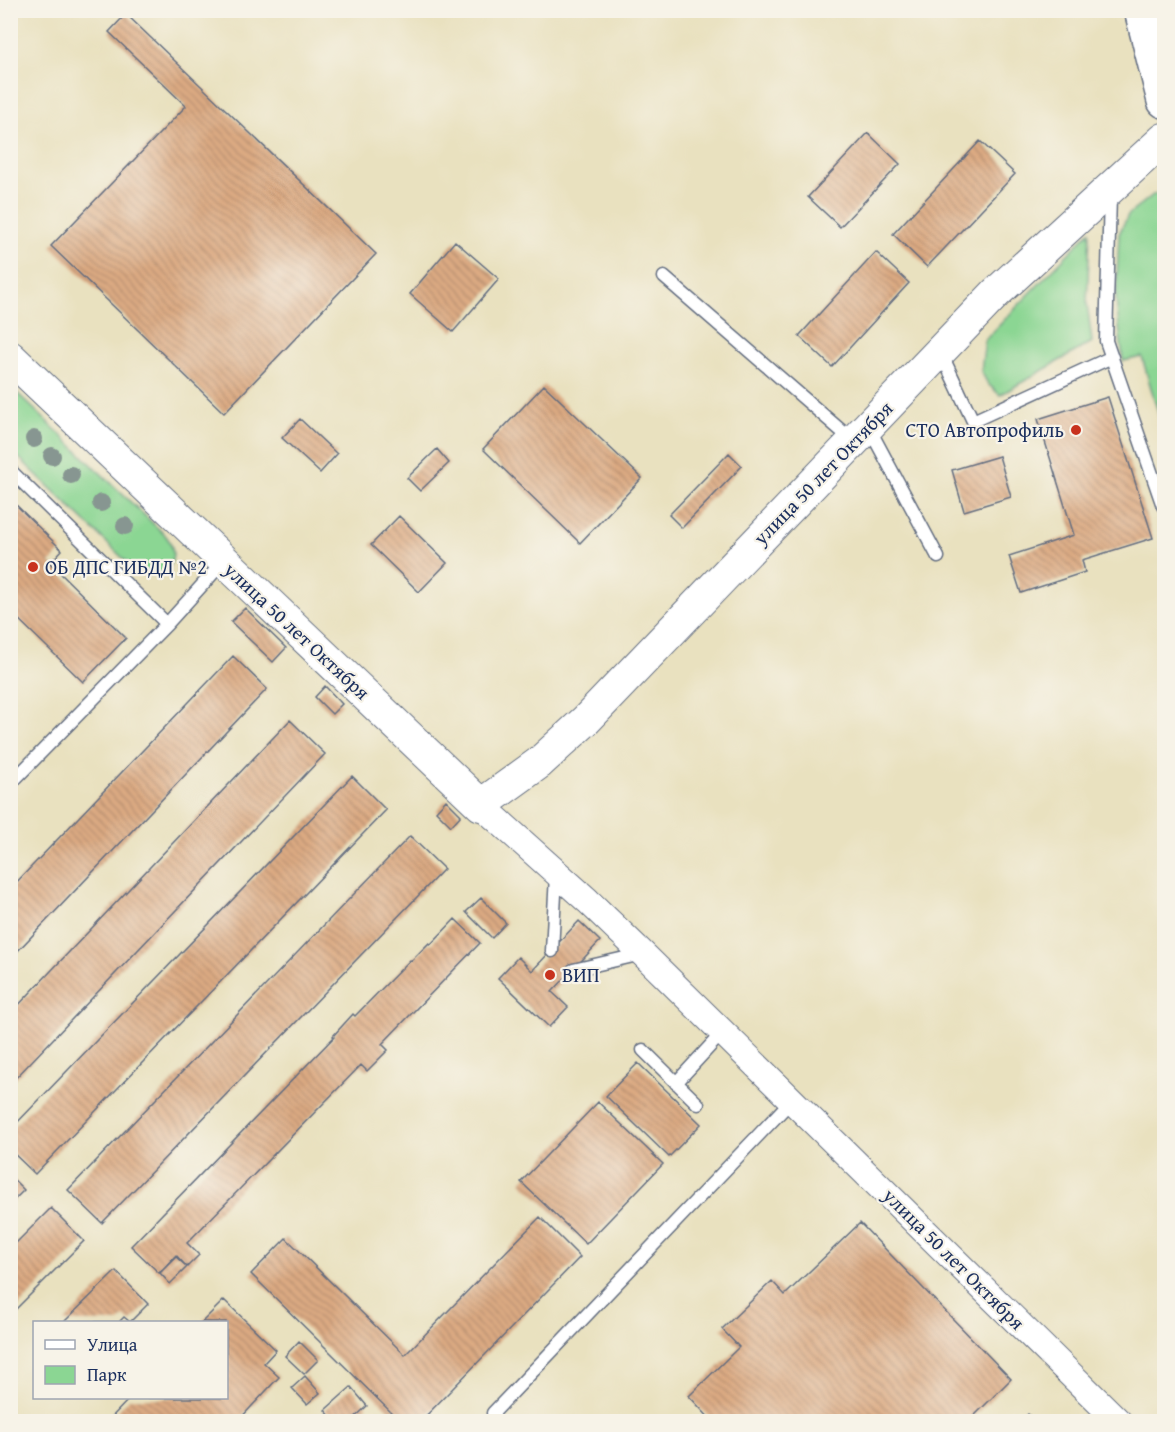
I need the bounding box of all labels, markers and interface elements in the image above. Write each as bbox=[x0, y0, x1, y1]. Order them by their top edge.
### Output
street label: улица 50 лет Октября bbox=[746, 394, 899, 552]
place label: СТО Автопрофиль bbox=[906, 415, 1064, 444]
marker: СТО Автопрофиль bbox=[1069, 423, 1083, 437]
place label: ОБ ДПС ГИБДД №2 bbox=[45, 552, 207, 581]
street label: улица 50 лет Октября bbox=[217, 555, 377, 706]
marker: ОБ ДПС ГИБДД №2 bbox=[26, 560, 40, 574]
place label: ВИП bbox=[562, 960, 600, 989]
marker: ВИП bbox=[543, 968, 557, 982]
street label: улица 50 лет Октября bbox=[876, 1180, 1032, 1336]
legend bbox=[33, 1321, 228, 1399]
text: Улица bbox=[87, 1331, 138, 1358]
text: Парк bbox=[87, 1361, 127, 1388]

